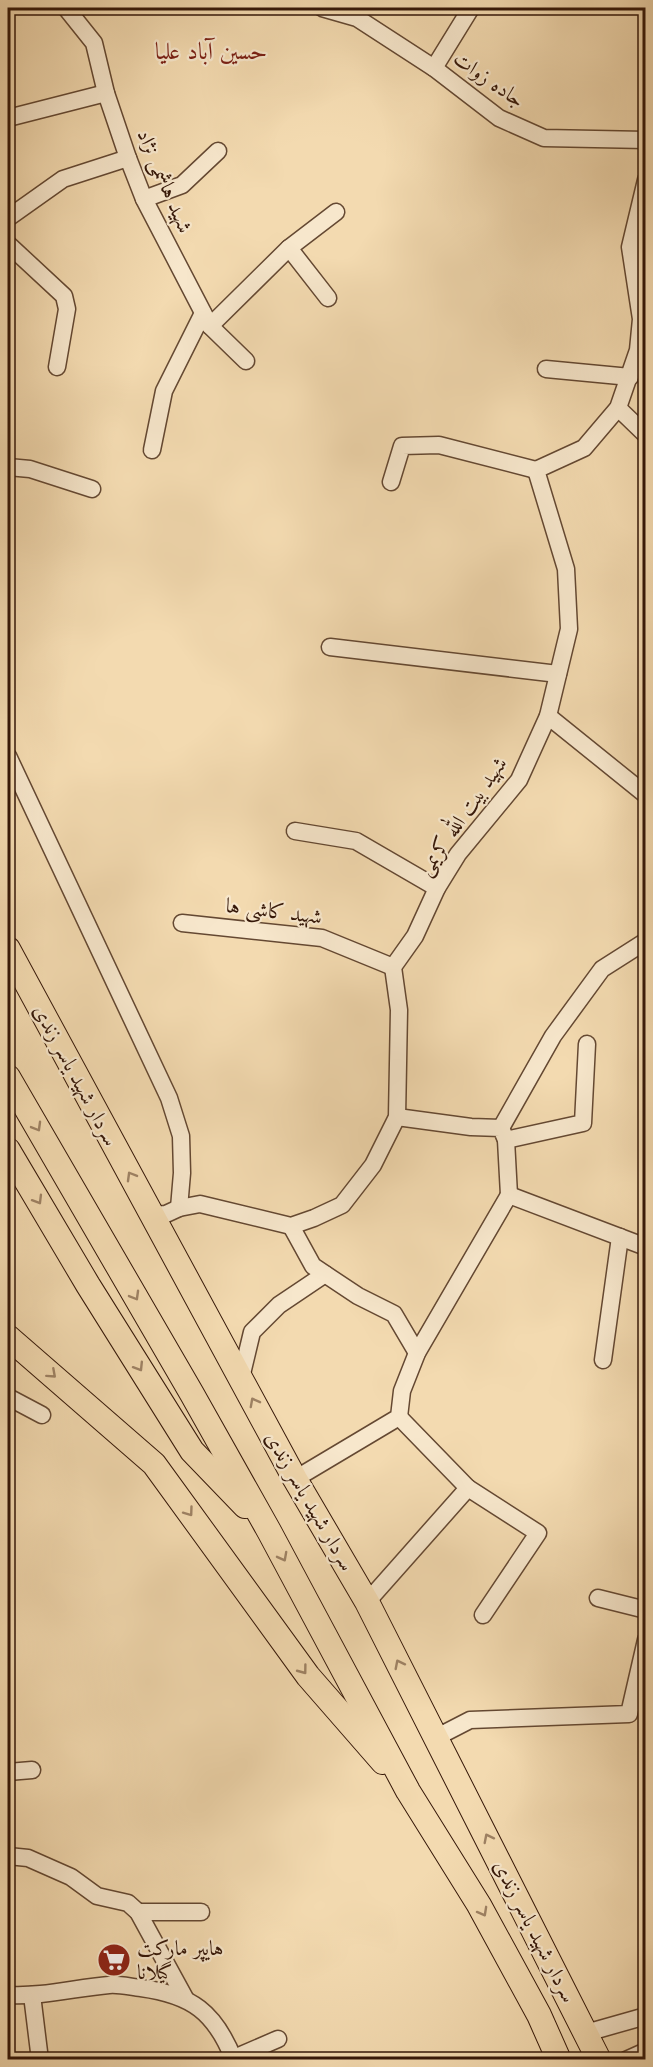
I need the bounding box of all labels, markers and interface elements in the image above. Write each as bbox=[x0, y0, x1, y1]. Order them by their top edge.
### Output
district label: حسین آباد علیا bbox=[155, 37, 267, 65]
street label: جاده زوات bbox=[449, 48, 528, 112]
street label: شهید هاشمی نژاد bbox=[131, 127, 195, 237]
street label: شهید بیت الله کریمی bbox=[408, 749, 513, 881]
street label: شهید کاشی ها bbox=[224, 895, 323, 932]
street label: سردار شهید یاسر زندی bbox=[27, 1002, 121, 1151]
one-way arrow bbox=[30, 1121, 41, 1131]
one-way arrow bbox=[127, 1171, 138, 1182]
one-way arrow bbox=[30, 1194, 42, 1204]
one-way arrow bbox=[128, 1290, 139, 1300]
one-way arrow bbox=[132, 1360, 143, 1371]
one-way arrow bbox=[45, 1367, 56, 1378]
one-way arrow bbox=[250, 1398, 261, 1408]
street label: سردار شهید یاسر زندی bbox=[259, 1429, 357, 1576]
one-way arrow bbox=[181, 1506, 192, 1517]
one-way arrow bbox=[275, 1551, 287, 1562]
one-way arrow bbox=[395, 1660, 407, 1671]
one-way arrow bbox=[296, 1663, 307, 1674]
one-way arrow bbox=[484, 1833, 496, 1844]
street label: سردار شهید یاسر زندی bbox=[487, 1857, 579, 2007]
one-way arrow bbox=[476, 1906, 487, 1916]
place label: هایپر مارکت گیلانا bbox=[137, 1939, 223, 1984]
supermarket icon: هایپر مارکت گیلانا bbox=[96, 1942, 132, 1978]

